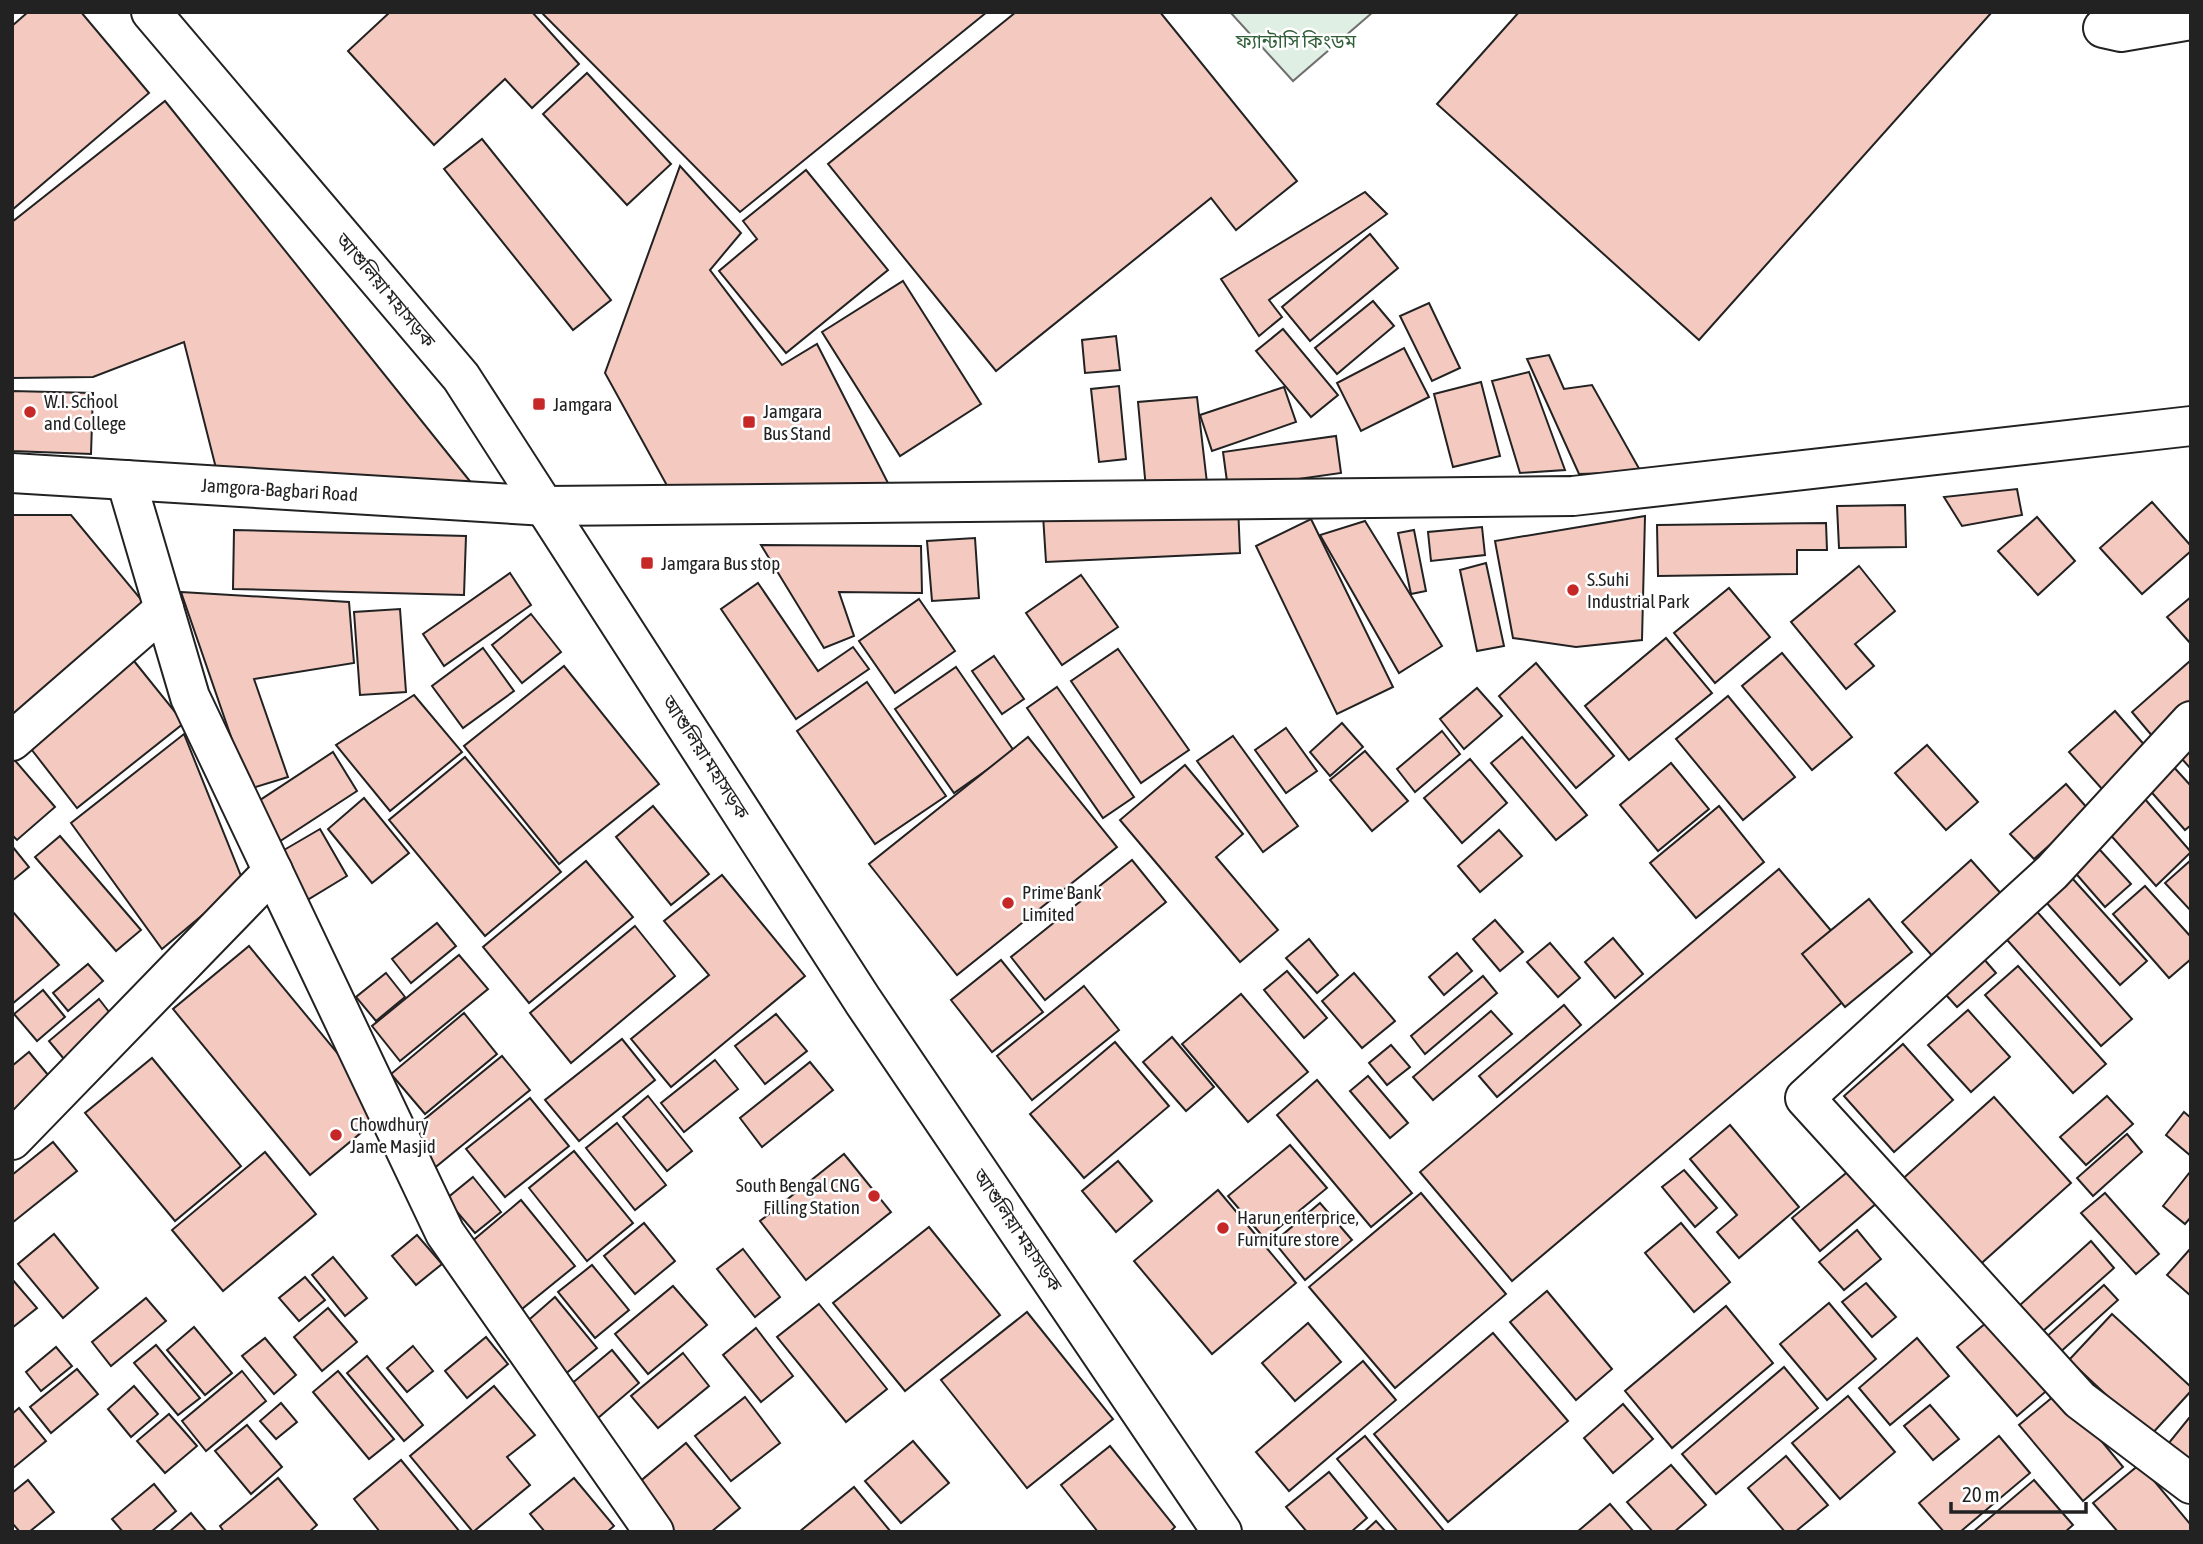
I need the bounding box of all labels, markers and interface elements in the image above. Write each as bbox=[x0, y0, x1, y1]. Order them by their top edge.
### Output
park label: ফ্যান্টাসি কিংডম bbox=[1235, 30, 1356, 52]
street label: আশুলিয়া মহাসড়ক bbox=[331, 228, 441, 352]
place label: W.I. School and College bbox=[44, 390, 126, 434]
place label: Jamgara bbox=[553, 393, 612, 415]
marker: Jamgara bbox=[531, 396, 547, 412]
place label: Jamgara Bus Stand bbox=[763, 400, 831, 444]
marker: W.I. School and College bbox=[22, 404, 38, 420]
marker: Jamgara Bus Stand bbox=[741, 414, 757, 430]
street label: Jamgora-Bagbari Road bbox=[200, 474, 359, 505]
place label: Jamgara Bus stop bbox=[661, 552, 780, 574]
marker: Jamgara Bus stop bbox=[639, 555, 655, 571]
place label: S.Suhi Industrial Park bbox=[1587, 568, 1690, 612]
marker: S.Suhi Industrial Park bbox=[1565, 582, 1581, 598]
street label: আশুলিয়া মহাসড়ক bbox=[657, 690, 754, 823]
place label: Prime Bank Limited bbox=[1022, 881, 1102, 925]
marker: Prime Bank Limited bbox=[1000, 895, 1016, 911]
place label: Chowdhury Jame Masjid bbox=[350, 1113, 436, 1157]
marker: Chowdhury Jame Masjid bbox=[328, 1127, 344, 1143]
street label: আশুলিয়া মহাসড়ক bbox=[968, 1164, 1067, 1296]
place label: South Bengal CNG Filling Station bbox=[736, 1174, 860, 1218]
marker: South Bengal CNG Filling Station bbox=[866, 1188, 882, 1204]
place label: Harun enterprice, Furniture store bbox=[1237, 1206, 1359, 1250]
marker: Harun enterprice, Furniture store bbox=[1215, 1220, 1231, 1236]
scale bar bbox=[1951, 1470, 2086, 1514]
text: 20 m bbox=[1962, 1482, 2000, 1506]

